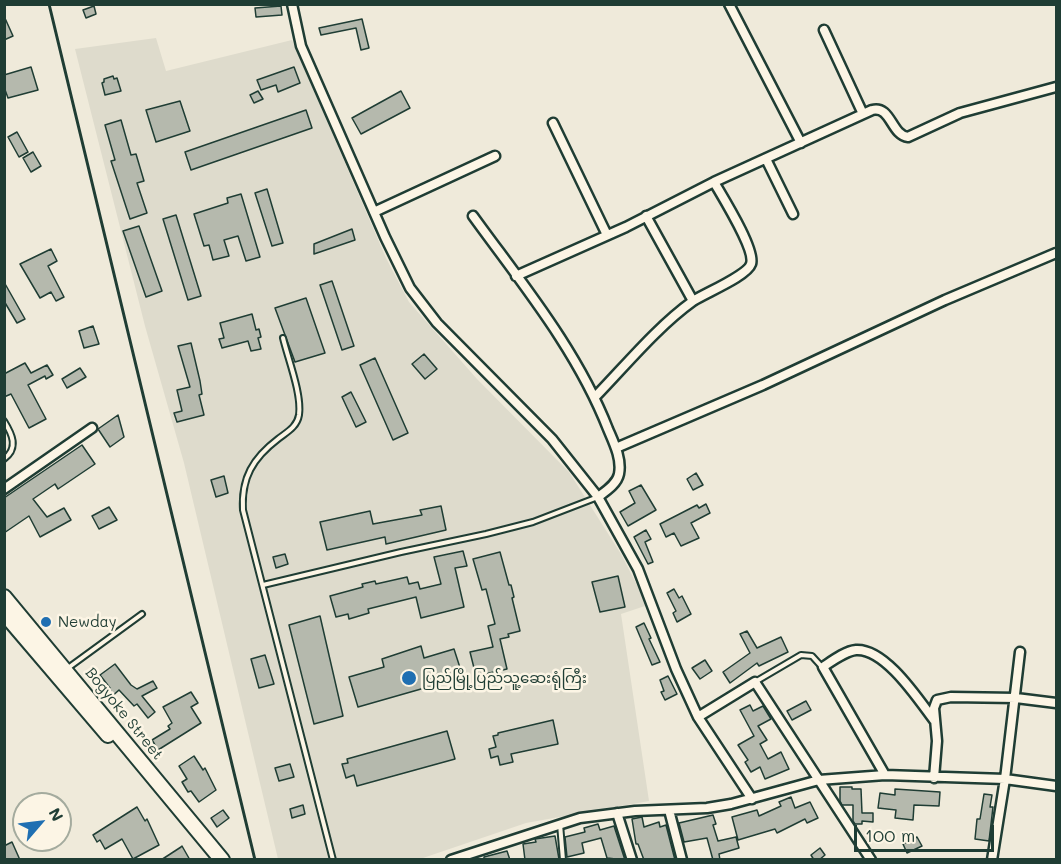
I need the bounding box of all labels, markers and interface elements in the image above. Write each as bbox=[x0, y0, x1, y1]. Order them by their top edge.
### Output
place label: Newday bbox=[58, 613, 117, 631]
marker: Newday bbox=[39, 615, 53, 629]
street label: Bogyoke Street bbox=[81, 664, 167, 764]
marker: ပြည်မြို့ပြည်သူ့ဆေးရုံကြီး bbox=[400, 669, 418, 687]
place label: ပြည်မြို့ပြည်သူ့ဆေးရုံကြီး bbox=[422, 669, 587, 687]
north arrow bbox=[12, 792, 72, 852]
text: N bbox=[44, 804, 69, 825]
scale bar bbox=[857, 813, 996, 851]
text: 100 m bbox=[865, 823, 915, 847]

